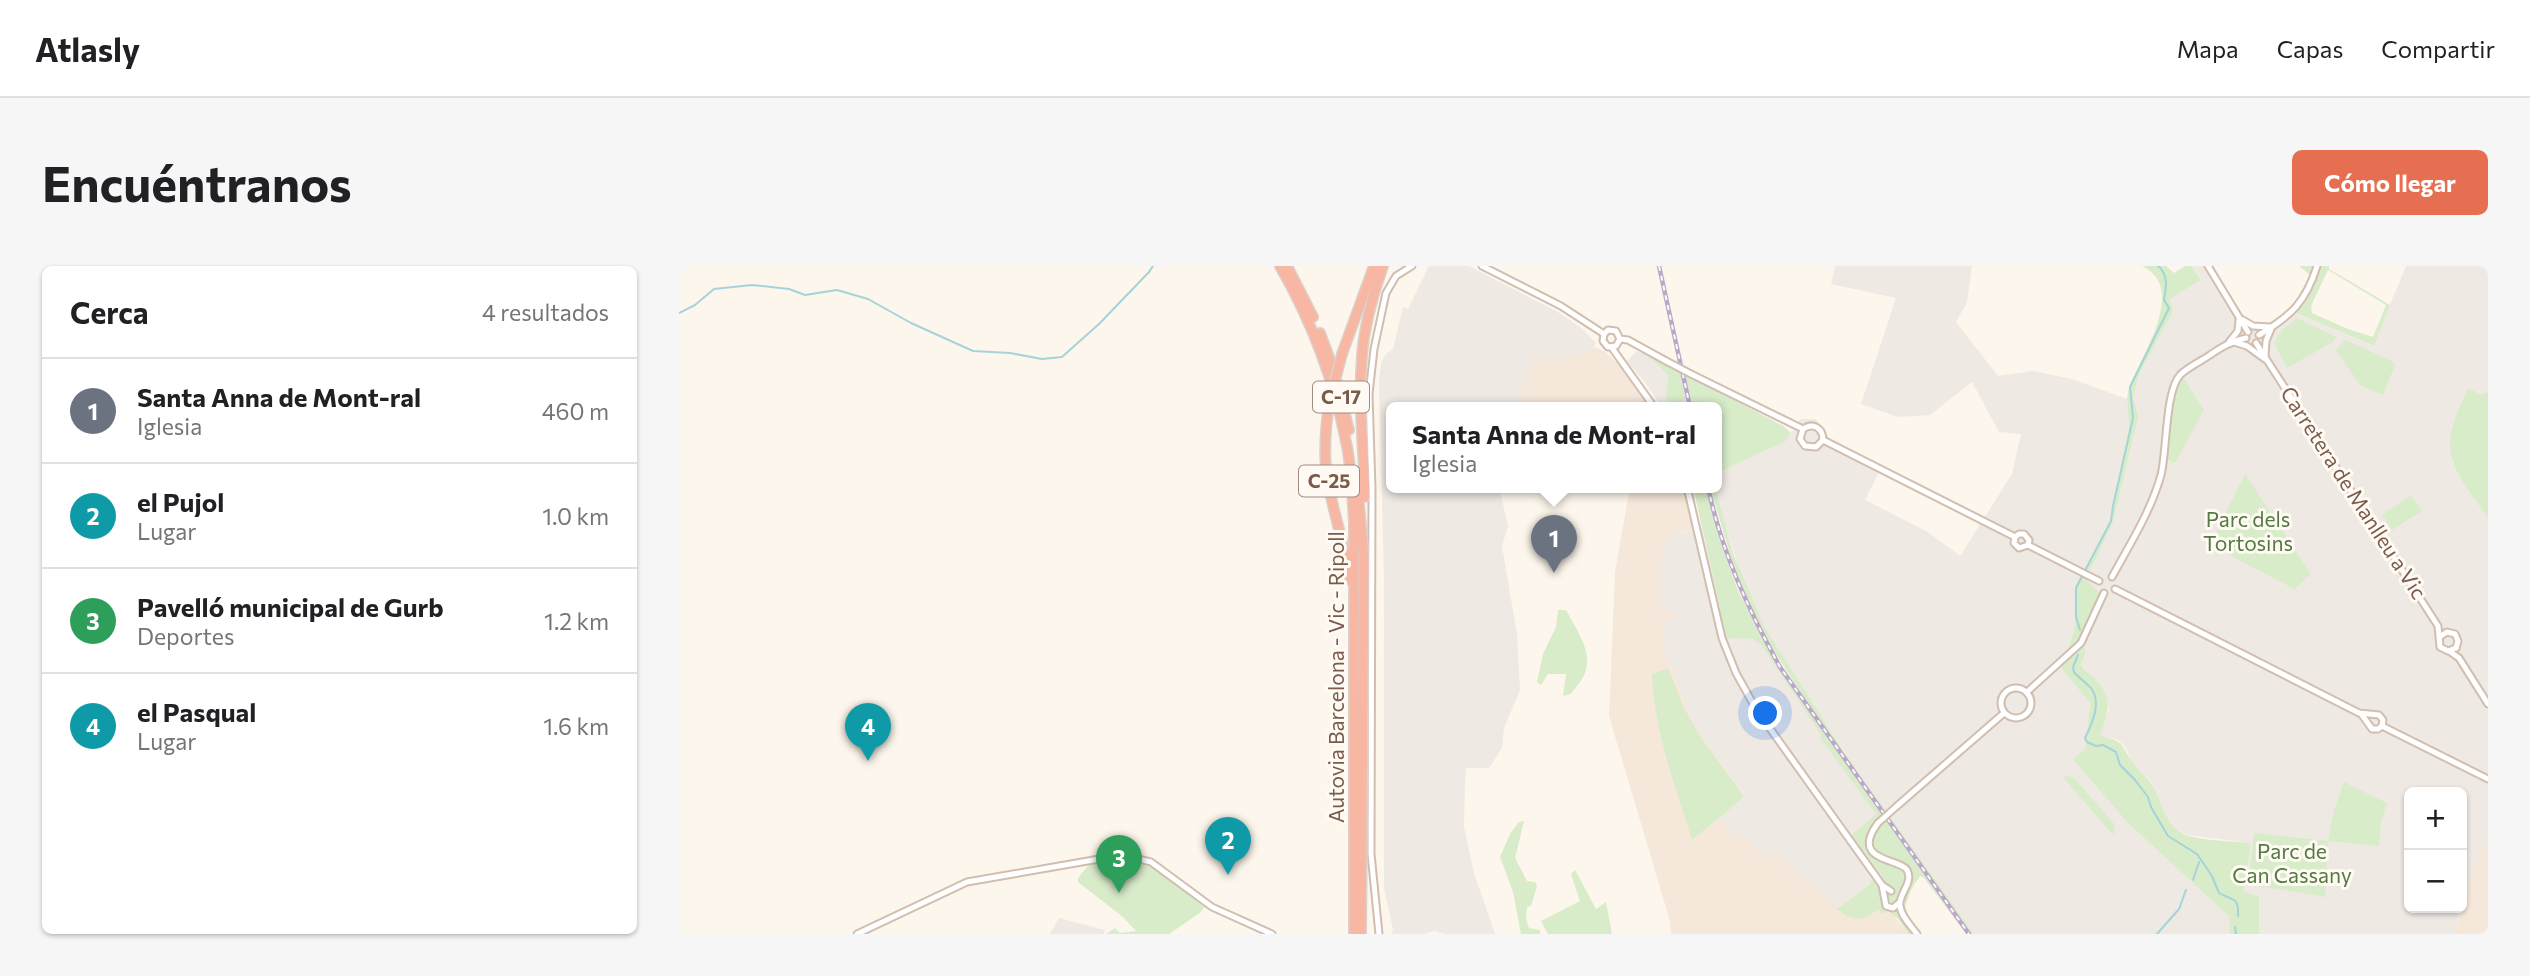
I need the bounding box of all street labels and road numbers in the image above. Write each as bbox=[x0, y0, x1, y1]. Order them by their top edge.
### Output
street label: Carretera de Manlleu a Vic bbox=[2276, 381, 2432, 603]
road number: C-17 bbox=[1313, 382, 1369, 412]
road number: C-25 bbox=[1299, 466, 1359, 496]
street label: Autovia Barcelona - Vic - Ripoll bbox=[1323, 531, 1348, 823]

